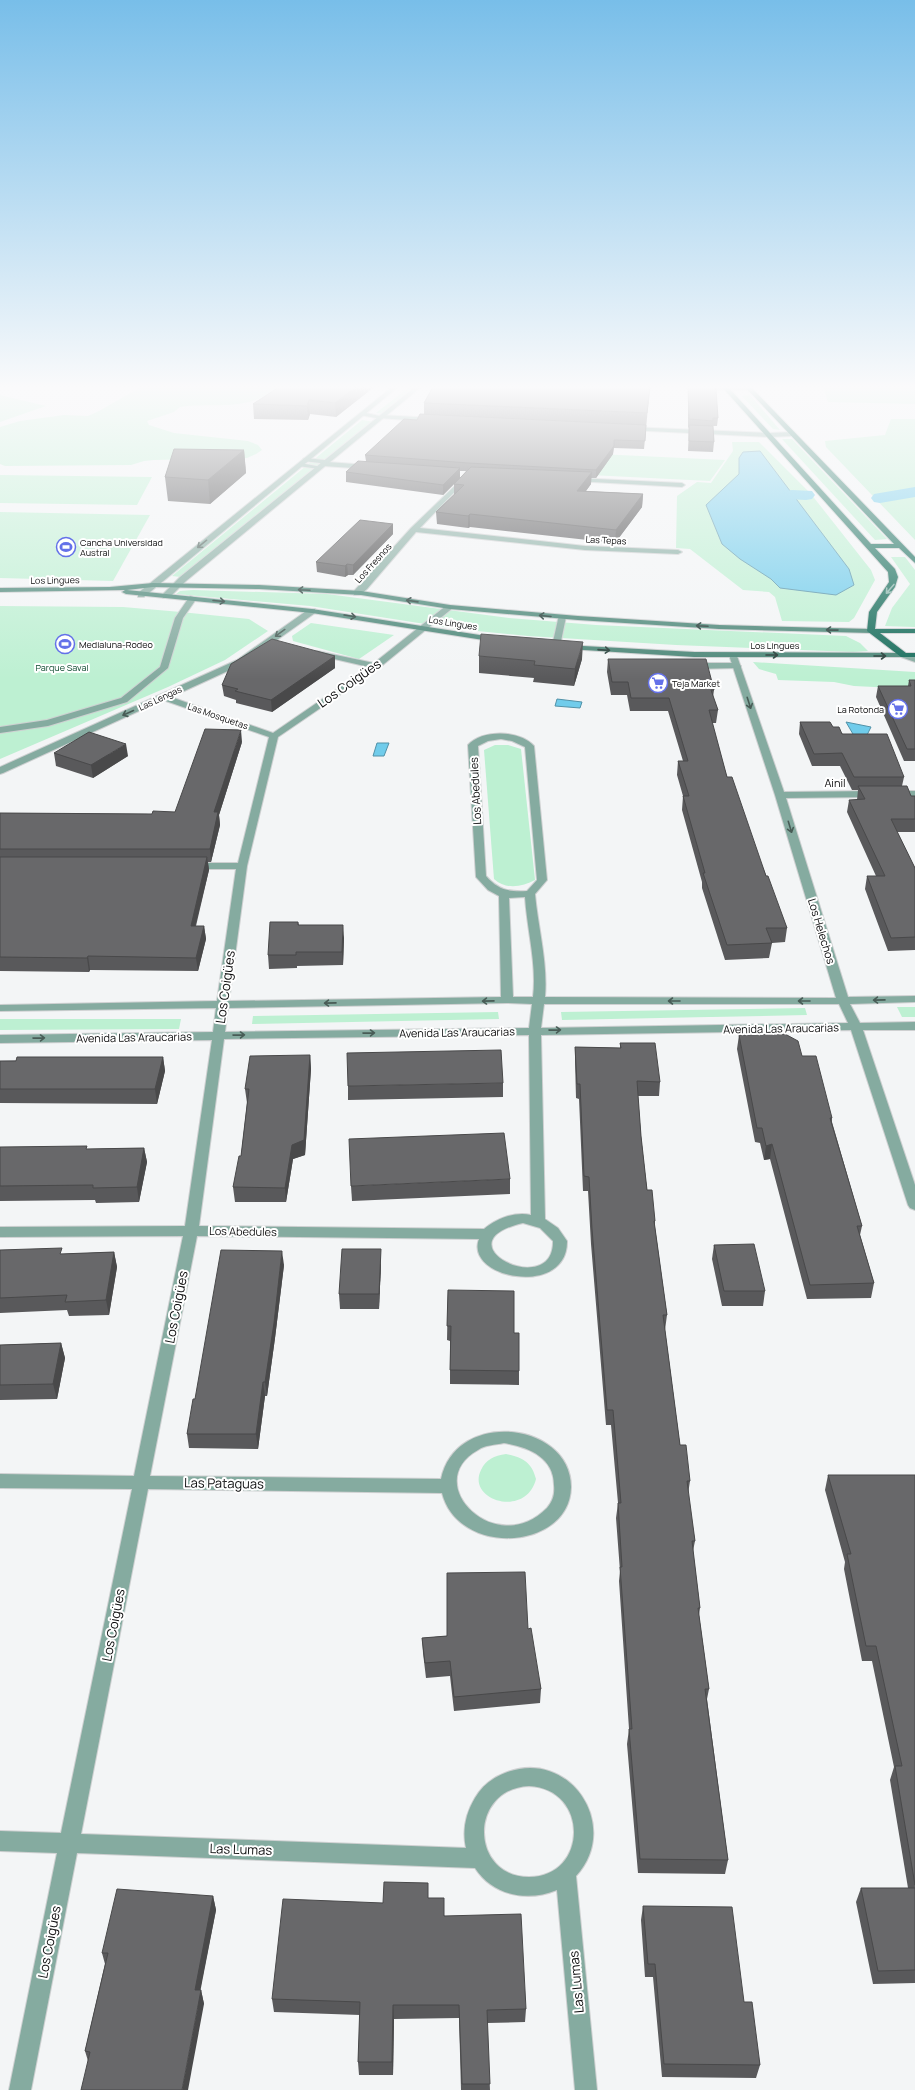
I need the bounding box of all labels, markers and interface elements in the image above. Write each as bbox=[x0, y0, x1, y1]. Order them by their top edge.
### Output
street label: Las Tepas bbox=[585, 532, 627, 548]
sports icon: Cancha Universidad Austral bbox=[55, 536, 77, 558]
place label: Cancha Universidad Austral bbox=[80, 536, 163, 559]
one-way arrow bbox=[197, 540, 208, 549]
street label: Los Fresnos bbox=[352, 540, 395, 586]
street label: Los Lingues bbox=[30, 573, 80, 587]
one-way arrow bbox=[885, 584, 894, 594]
one-way arrow bbox=[298, 586, 311, 594]
one-way arrow bbox=[212, 597, 225, 604]
one-way arrow bbox=[405, 597, 418, 605]
one-way arrow bbox=[539, 612, 552, 619]
one-way arrow bbox=[343, 613, 356, 621]
street label: Los Lingues bbox=[428, 613, 479, 633]
one-way arrow bbox=[696, 622, 709, 630]
one-way arrow bbox=[826, 626, 839, 634]
one-way arrow bbox=[275, 629, 286, 637]
sports icon: Medialuna-Rodeo bbox=[54, 633, 76, 655]
place label: Medialuna-Rodeo bbox=[79, 638, 153, 651]
street label: Los Lingues bbox=[750, 639, 800, 652]
one-way arrow bbox=[597, 647, 610, 654]
one-way arrow bbox=[765, 651, 778, 659]
one-way arrow bbox=[873, 652, 886, 659]
street label: Los Coigües bbox=[314, 654, 384, 711]
park label: Parque Saval bbox=[36, 661, 88, 674]
supermarket icon: Teja Market bbox=[647, 672, 669, 694]
place label: Teja Market bbox=[672, 677, 720, 690]
street label: Las Lengas bbox=[136, 682, 184, 714]
one-way arrow bbox=[746, 697, 754, 709]
supermarket icon: La Rotonda bbox=[887, 698, 909, 720]
street label: Las Mosquetas bbox=[186, 700, 250, 732]
place label: La Rotonda bbox=[837, 703, 884, 716]
one-way arrow bbox=[123, 710, 135, 717]
street label: Los Abedules bbox=[466, 757, 484, 825]
street label: Ainil bbox=[824, 775, 846, 790]
one-way arrow bbox=[786, 820, 794, 832]
street label: Los Helechos bbox=[805, 896, 839, 966]
street label: Los Coigües bbox=[211, 949, 239, 1025]
one-way arrow bbox=[873, 996, 886, 1004]
one-way arrow bbox=[482, 997, 495, 1005]
one-way arrow bbox=[668, 997, 681, 1005]
one-way arrow bbox=[798, 997, 811, 1005]
one-way arrow bbox=[324, 1000, 337, 1007]
street label: Avenida Las Araucarias bbox=[723, 1019, 839, 1037]
street label: Avenida Las Araucarias bbox=[399, 1023, 515, 1041]
one-way arrow bbox=[548, 1026, 561, 1034]
street label: Avenida Las Araucarias bbox=[76, 1028, 192, 1046]
one-way arrow bbox=[362, 1029, 375, 1037]
one-way arrow bbox=[232, 1031, 245, 1039]
one-way arrow bbox=[32, 1035, 45, 1042]
street label: Los Abedules bbox=[209, 1223, 277, 1239]
street label: Los Coigües bbox=[160, 1269, 192, 1345]
street label: Las Pataguas bbox=[184, 1473, 264, 1493]
street label: Los Coigües bbox=[97, 1587, 129, 1663]
street label: Las Lumas bbox=[209, 1839, 273, 1859]
street label: Los Coigües bbox=[33, 1904, 65, 1980]
street label: Las Lumas bbox=[564, 1950, 588, 2014]

